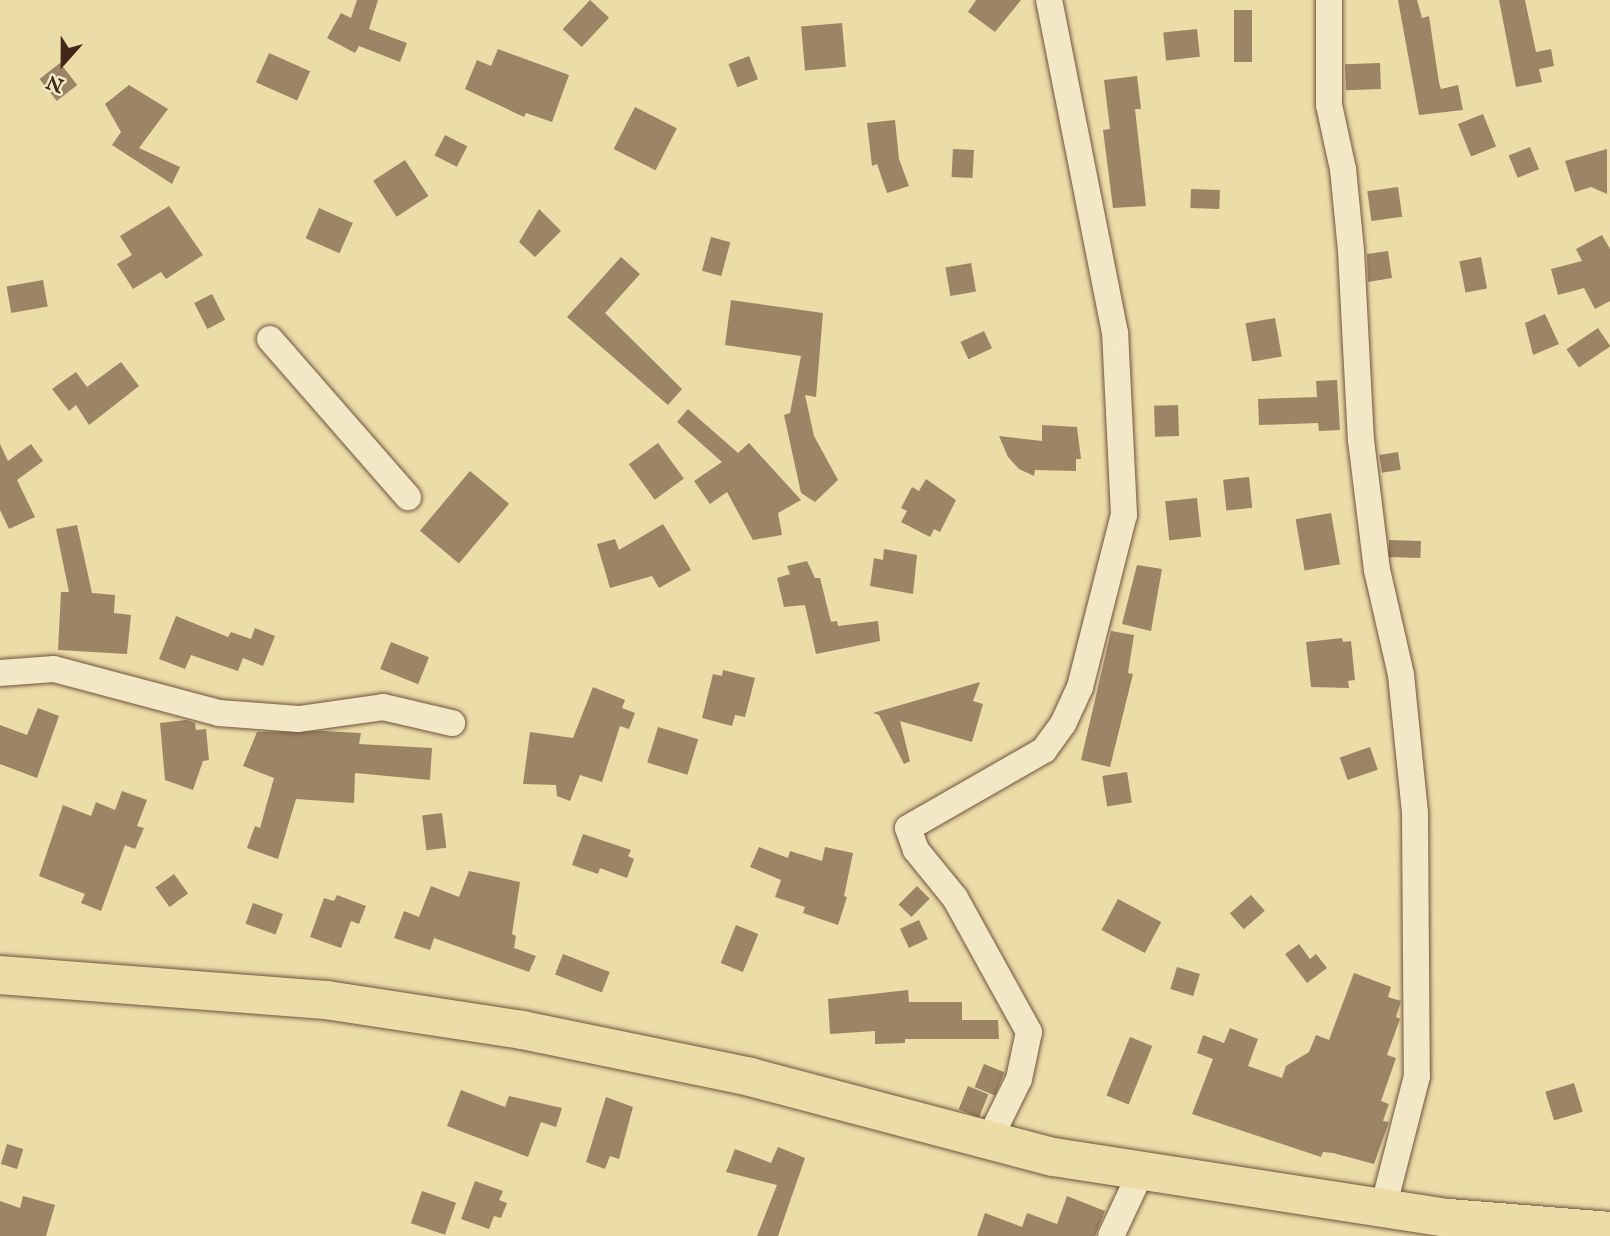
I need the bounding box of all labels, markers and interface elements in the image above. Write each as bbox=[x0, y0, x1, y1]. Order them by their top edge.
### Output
north arrow bbox=[28, 28, 98, 98]
text: N bbox=[44, 68, 67, 97]

